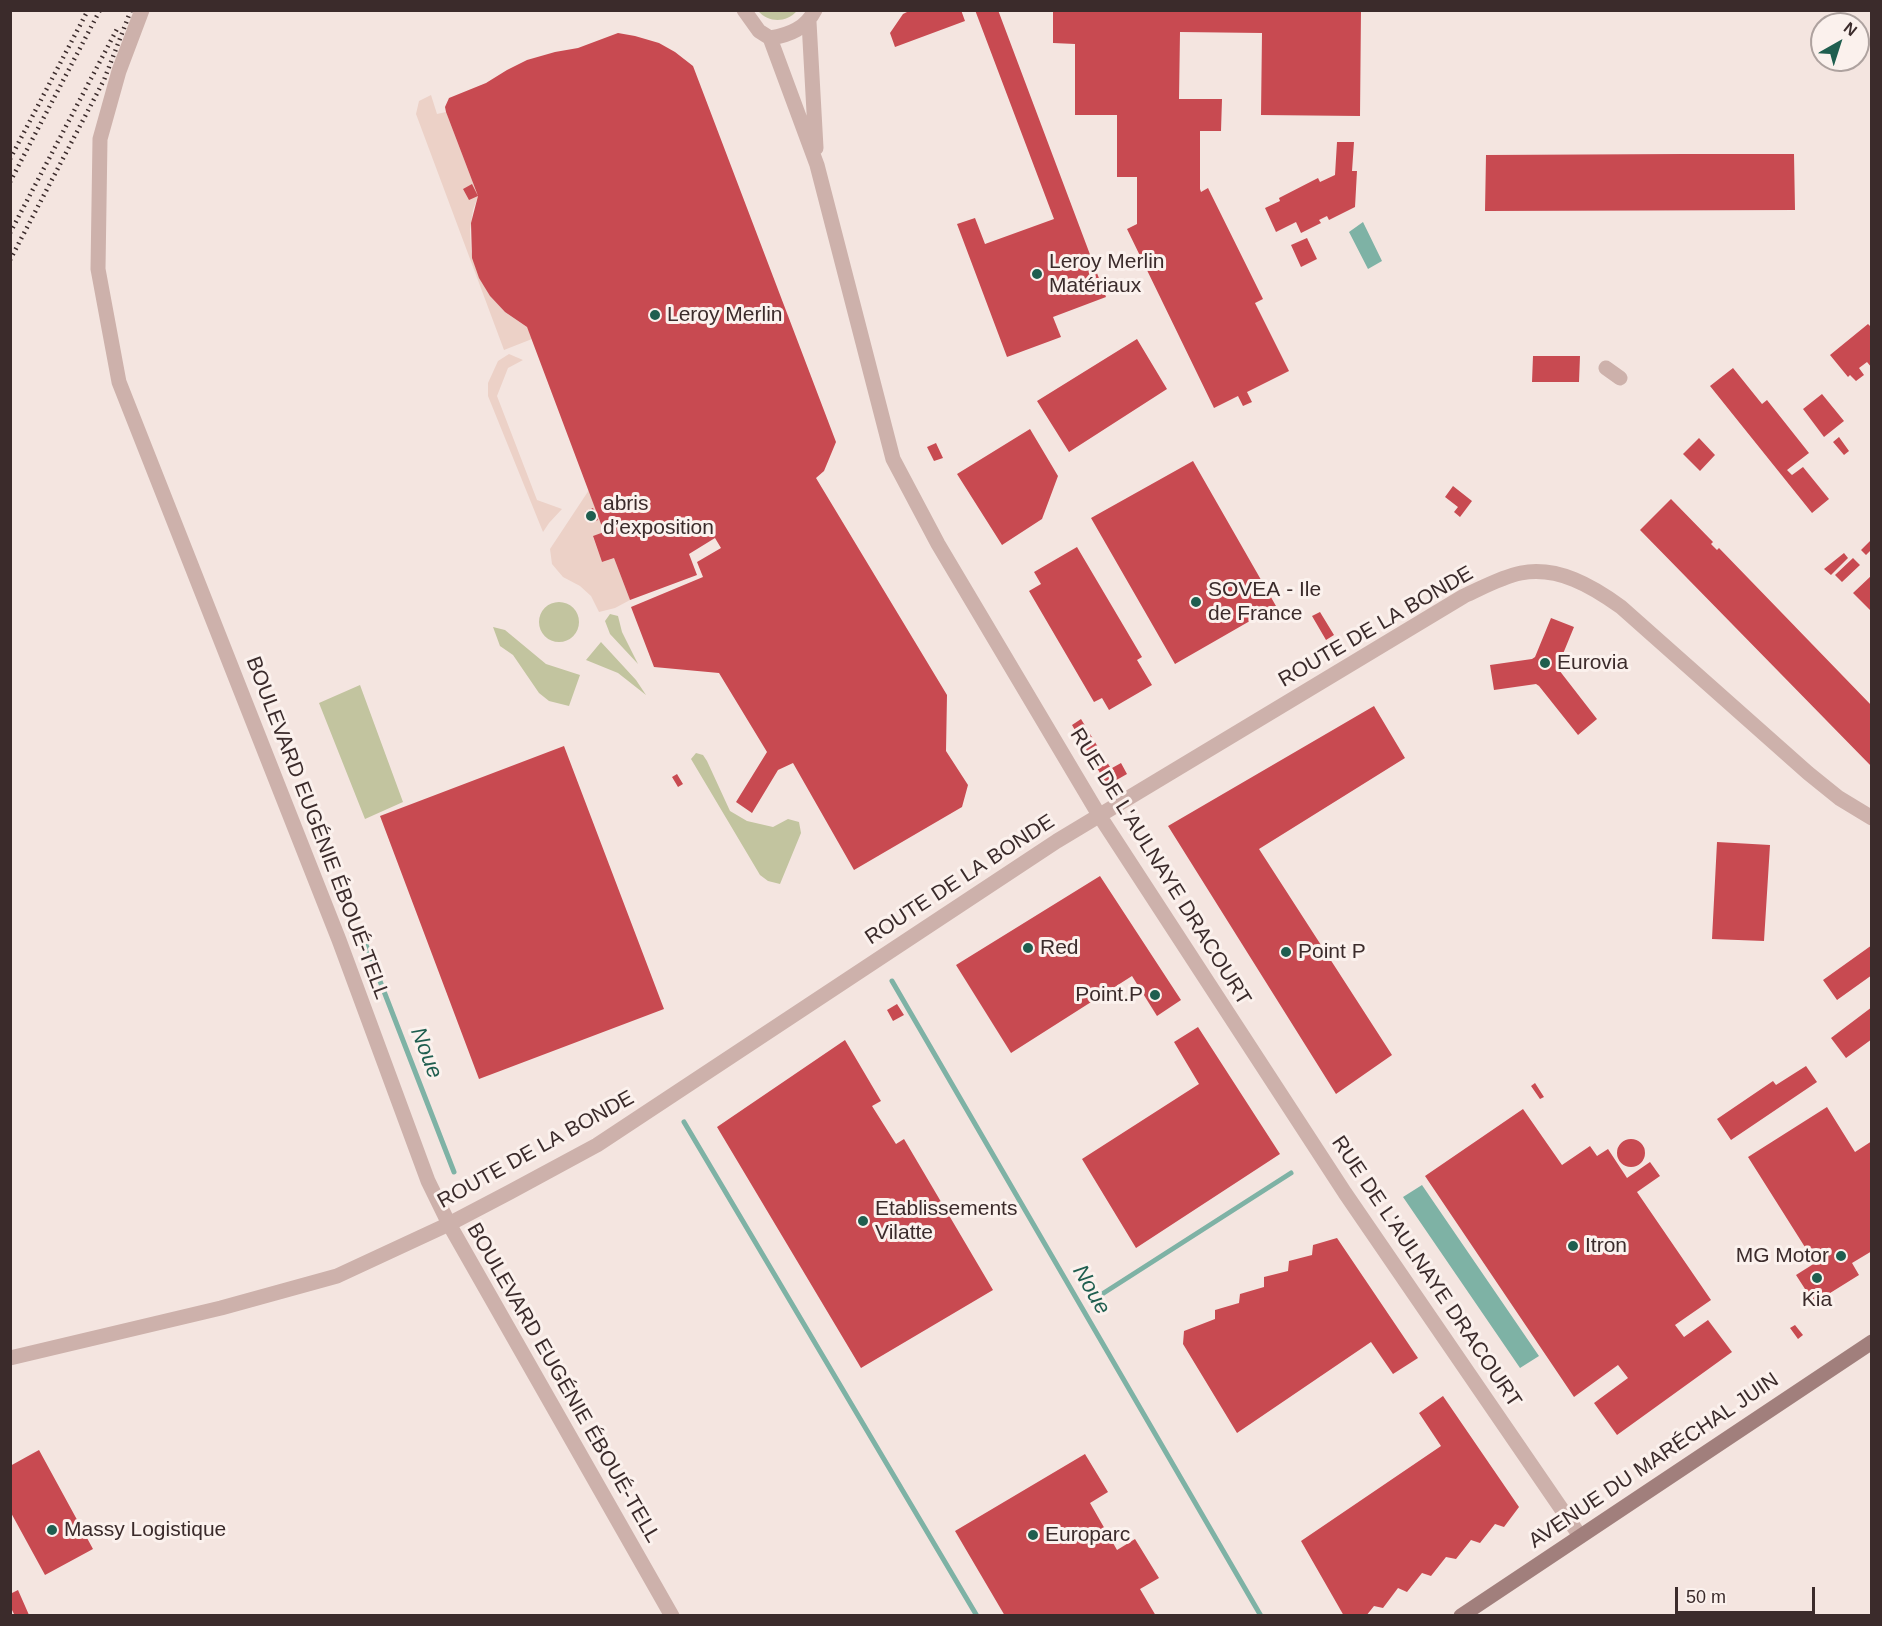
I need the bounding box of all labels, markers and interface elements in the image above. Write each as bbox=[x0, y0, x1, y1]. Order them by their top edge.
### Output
north arrow bbox=[1810, 12, 1870, 72]
text: N bbox=[1841, 19, 1860, 39]
place label: Leroy Merlin Matériaux bbox=[1049, 249, 1165, 299]
marker: Leroy Merlin Matériaux bbox=[1030, 267, 1044, 281]
place label: Leroy Merlin bbox=[667, 302, 783, 328]
marker: Leroy Merlin bbox=[648, 308, 662, 322]
place label: abris d’exposition bbox=[603, 491, 714, 541]
marker: abris d’exposition bbox=[584, 509, 598, 523]
street label: ROUTE DE LA BONDE bbox=[1274, 561, 1478, 693]
place label: SOVEA - Ile de France bbox=[1208, 577, 1321, 627]
marker: SOVEA - Ile de France bbox=[1189, 595, 1203, 609]
place label: Eurovia bbox=[1557, 650, 1628, 676]
street label: BOULEVARD EUGÉNIE ÉBOUÉ-TELL bbox=[240, 653, 394, 1003]
marker: Eurovia bbox=[1538, 656, 1552, 670]
street label: RUE DE L'AULNAYE DRACOURT bbox=[1064, 724, 1256, 1010]
street label: ROUTE DE LA BONDE bbox=[861, 809, 1059, 951]
place label: Red bbox=[1040, 935, 1079, 961]
place label: Point P bbox=[1298, 939, 1366, 965]
marker: Red bbox=[1021, 941, 1035, 955]
marker: Point P bbox=[1279, 945, 1293, 959]
place label: Point.P bbox=[1075, 982, 1143, 1008]
marker: Point.P bbox=[1148, 988, 1162, 1002]
water label: Noue bbox=[404, 1024, 448, 1082]
street label: ROUTE DE LA BONDE bbox=[433, 1086, 639, 1214]
street label: RUE DE L'AULNAYE DRACOURT bbox=[1326, 1132, 1526, 1412]
place label: Etablissements Vilatte bbox=[875, 1196, 1017, 1246]
marker: Etablissements Vilatte bbox=[856, 1214, 870, 1228]
street label: BOULEVARD EUGÉNIE ÉBOUÉ-TELL bbox=[461, 1219, 665, 1547]
place label: Itron bbox=[1585, 1233, 1627, 1259]
marker: Itron bbox=[1566, 1239, 1580, 1253]
place label: MG Motor bbox=[1736, 1243, 1829, 1269]
marker: MG Motor bbox=[1834, 1249, 1848, 1263]
water label: Noue bbox=[1066, 1261, 1116, 1319]
marker: Kia bbox=[1810, 1271, 1824, 1285]
place label: Kia bbox=[1802, 1287, 1832, 1313]
street label: AVENUE DU MARÉCHAL JUIN bbox=[1524, 1368, 1784, 1554]
place label: Massy Logistique bbox=[64, 1517, 226, 1543]
place label: Europarc bbox=[1045, 1522, 1130, 1548]
marker: Massy Logistique bbox=[45, 1523, 59, 1537]
marker: Europarc bbox=[1026, 1528, 1040, 1542]
scale bar bbox=[1678, 1575, 1818, 1613]
text: 50 m bbox=[1686, 1587, 1726, 1607]

